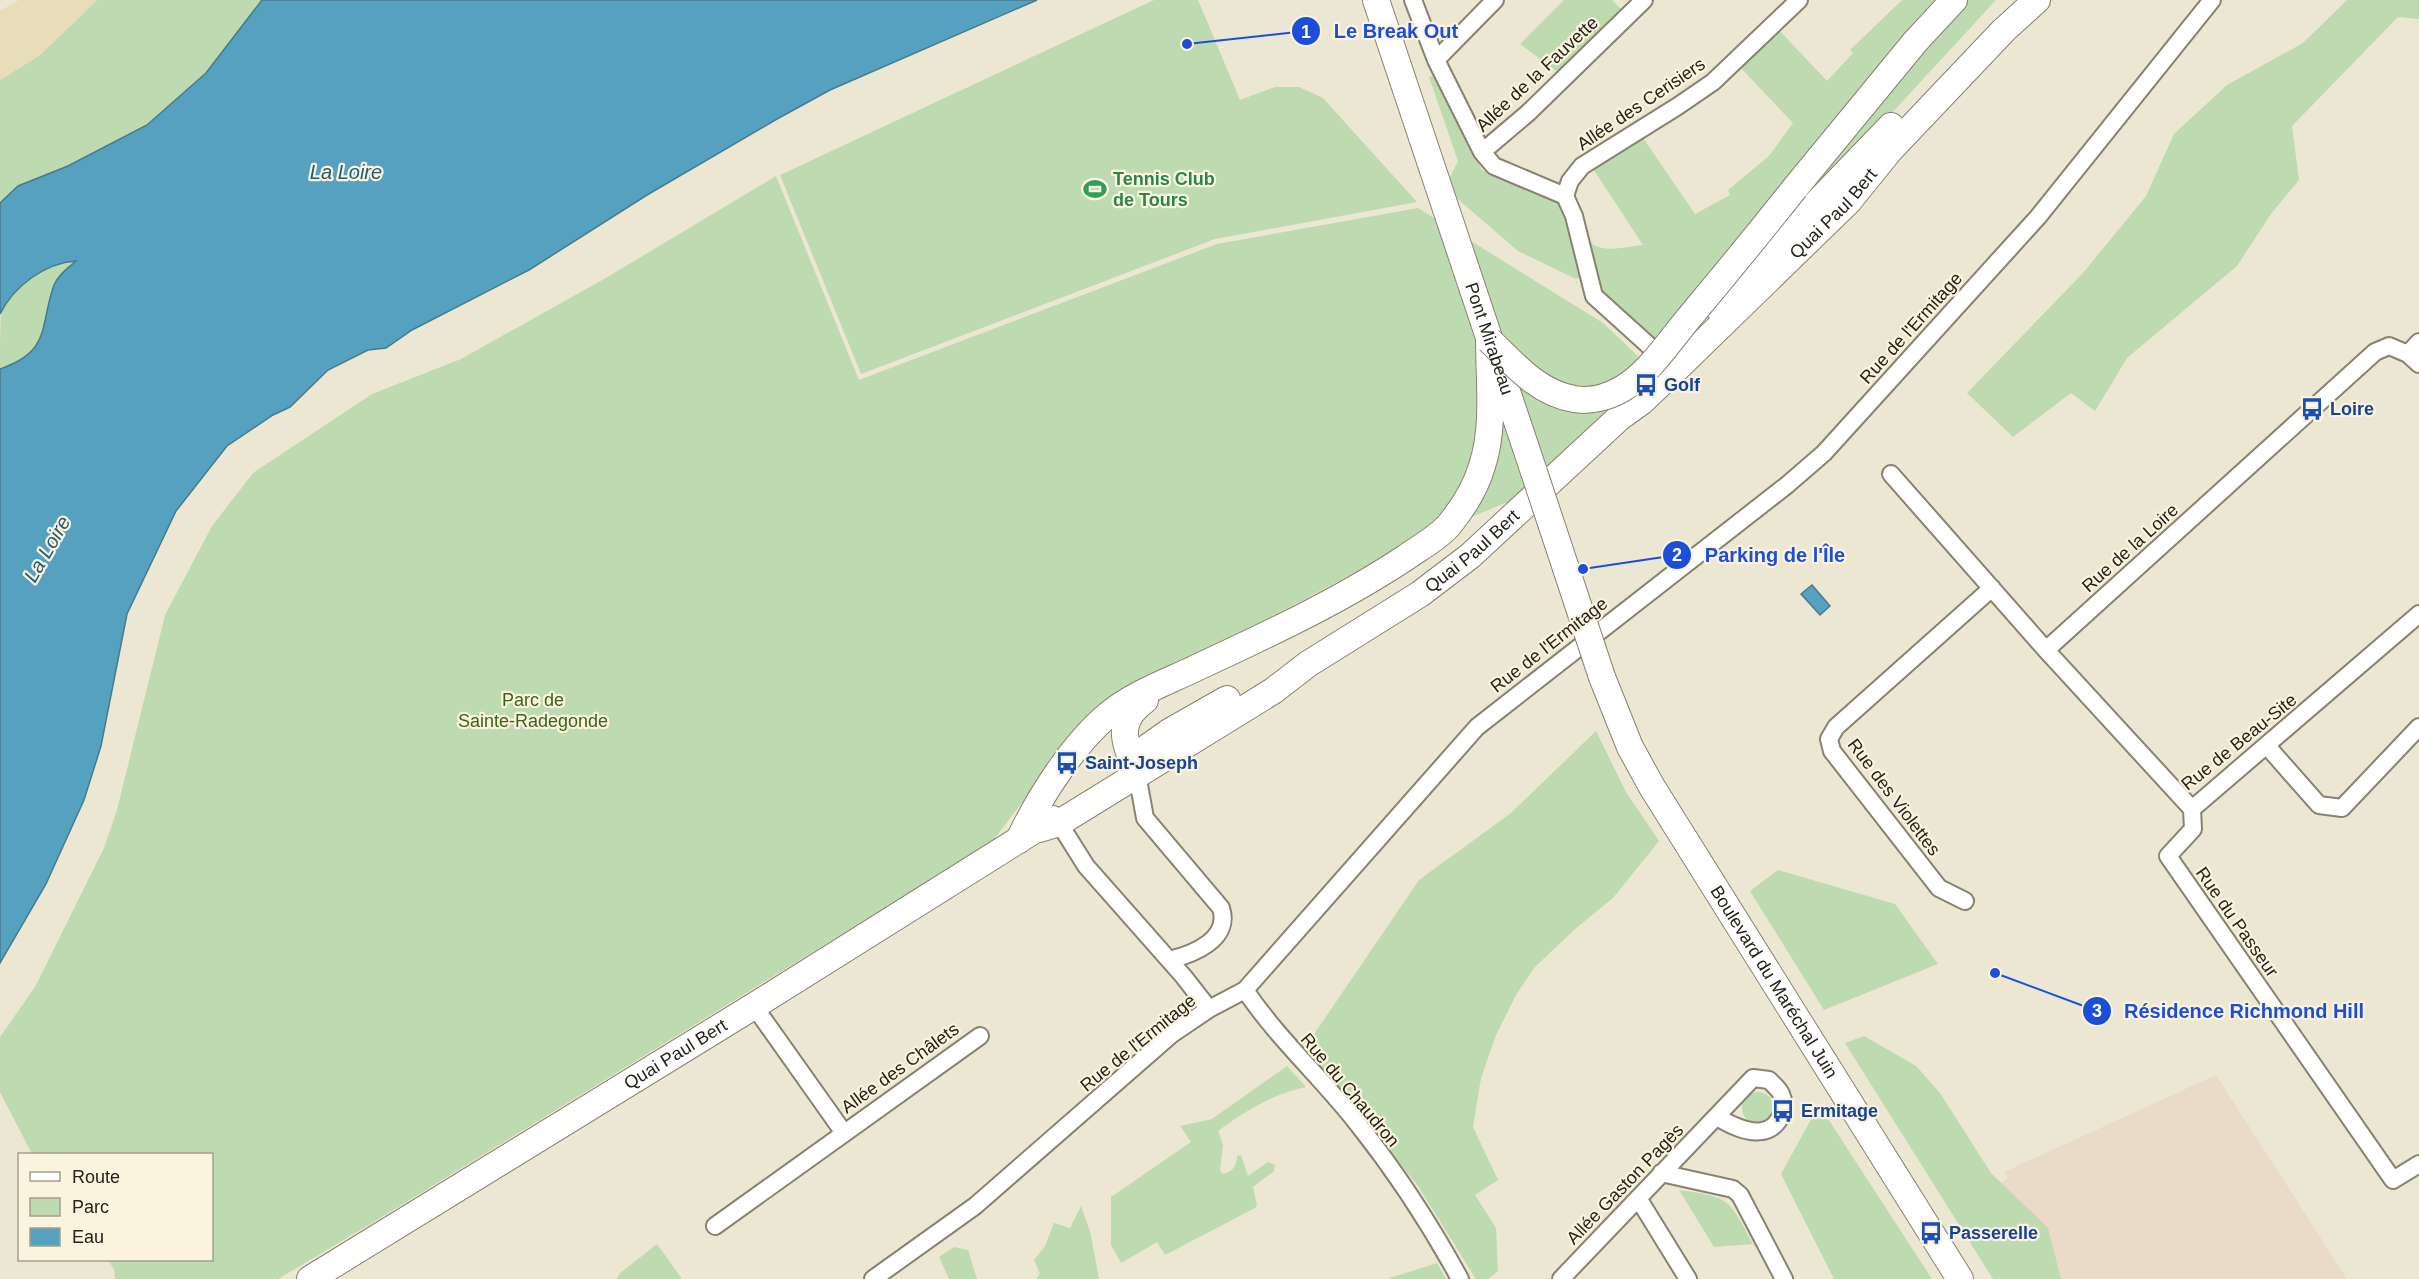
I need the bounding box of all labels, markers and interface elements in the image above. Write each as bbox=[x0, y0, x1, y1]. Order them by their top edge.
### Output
callout: Le Break Out bbox=[1291, 12, 1470, 50]
street label: Allée de la Fauvette bbox=[1472, 12, 1602, 136]
text: Le Break Out bbox=[1334, 20, 1459, 42]
text: 1 bbox=[1301, 22, 1311, 42]
street label: Allée des Cerisiers bbox=[1573, 54, 1709, 154]
water label: La Loire bbox=[310, 161, 382, 183]
street label: Quai Paul Bert bbox=[1786, 165, 1881, 263]
place label: Tennis Club de Tours bbox=[1113, 169, 1215, 210]
sports icon: Tennis Club de Tours bbox=[1082, 176, 1108, 202]
street label: Rue de l'Ermitage bbox=[1856, 268, 1966, 388]
street label: Pont Mirabeau bbox=[1461, 280, 1517, 397]
bus stop icon: Golf bbox=[1633, 372, 1659, 398]
place label: Golf bbox=[1664, 375, 1701, 395]
bus stop icon: Loire bbox=[2299, 396, 2325, 422]
place label: Loire bbox=[2330, 399, 2374, 419]
street label: Rue de la Loire bbox=[2078, 500, 2182, 596]
street label: Quai Paul Bert bbox=[1421, 506, 1523, 597]
water label: La Loire bbox=[19, 512, 75, 586]
callout: Parking de l'Île bbox=[1662, 536, 1857, 574]
text: Parking de l'Île bbox=[1705, 543, 1845, 566]
text: 2 bbox=[1672, 545, 1682, 565]
street label: Rue de l'Ermitage bbox=[1487, 593, 1611, 697]
park label: Parc de Sainte-Radegonde bbox=[458, 690, 608, 731]
street label: Rue de Beau-Site bbox=[2177, 690, 2301, 794]
street label: Rue des Violettes bbox=[1844, 735, 1944, 859]
bus stop icon: Saint-Joseph bbox=[1054, 750, 1080, 776]
place label: Saint-Joseph bbox=[1085, 753, 1198, 773]
street label: Rue du Passeur bbox=[2192, 863, 2282, 981]
street label: Boulevard du Maréchal Juin bbox=[1706, 882, 1842, 1082]
street label: Rue de l'Ermitage bbox=[1076, 990, 1200, 1096]
callout: Résidence Richmond Hill bbox=[2082, 992, 2376, 1030]
text: Résidence Richmond Hill bbox=[2124, 1000, 2364, 1022]
text: 3 bbox=[2092, 1001, 2102, 1021]
street label: Quai Paul Bert bbox=[620, 1015, 731, 1094]
street label: Allée des Châlets bbox=[837, 1019, 963, 1117]
street label: Rue du Chaudron bbox=[1297, 1029, 1403, 1151]
bus stop icon: Ermitage bbox=[1770, 1098, 1796, 1124]
place label: Ermitage bbox=[1801, 1101, 1878, 1121]
street label: Allée Gaston Pagès bbox=[1563, 1120, 1687, 1248]
legend bbox=[18, 1153, 213, 1261]
text: Route bbox=[72, 1167, 120, 1187]
text: Parc bbox=[72, 1197, 109, 1217]
bus stop icon: Passerelle bbox=[1918, 1220, 1944, 1246]
place label: Passerelle bbox=[1949, 1223, 2038, 1243]
text: Eau bbox=[72, 1227, 104, 1247]

